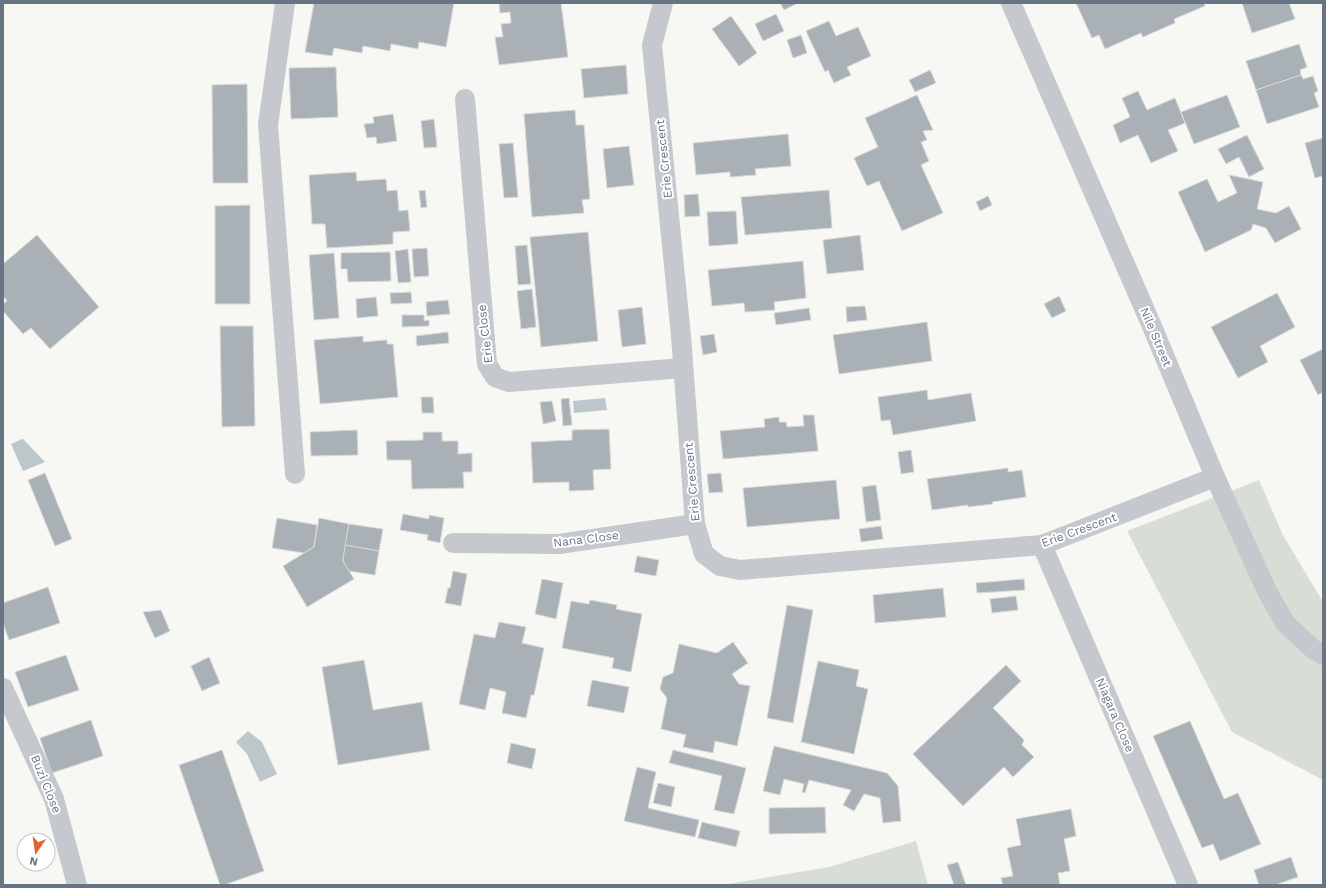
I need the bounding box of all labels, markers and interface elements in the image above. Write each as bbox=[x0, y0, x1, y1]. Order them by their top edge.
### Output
street label: Erie Crescent bbox=[653, 119, 675, 199]
street label: Erie Close bbox=[474, 304, 496, 364]
street label: Nile Street bbox=[1137, 305, 1175, 369]
street label: Erie Crescent bbox=[682, 442, 702, 522]
street label: Erie Crescent bbox=[1040, 510, 1118, 550]
street label: Nana Close bbox=[552, 528, 620, 550]
street label: Niagara Close bbox=[1093, 676, 1137, 754]
street label: Buzi Close bbox=[28, 753, 64, 815]
north arrow bbox=[16, 832, 56, 872]
text: N bbox=[28, 854, 39, 869]

